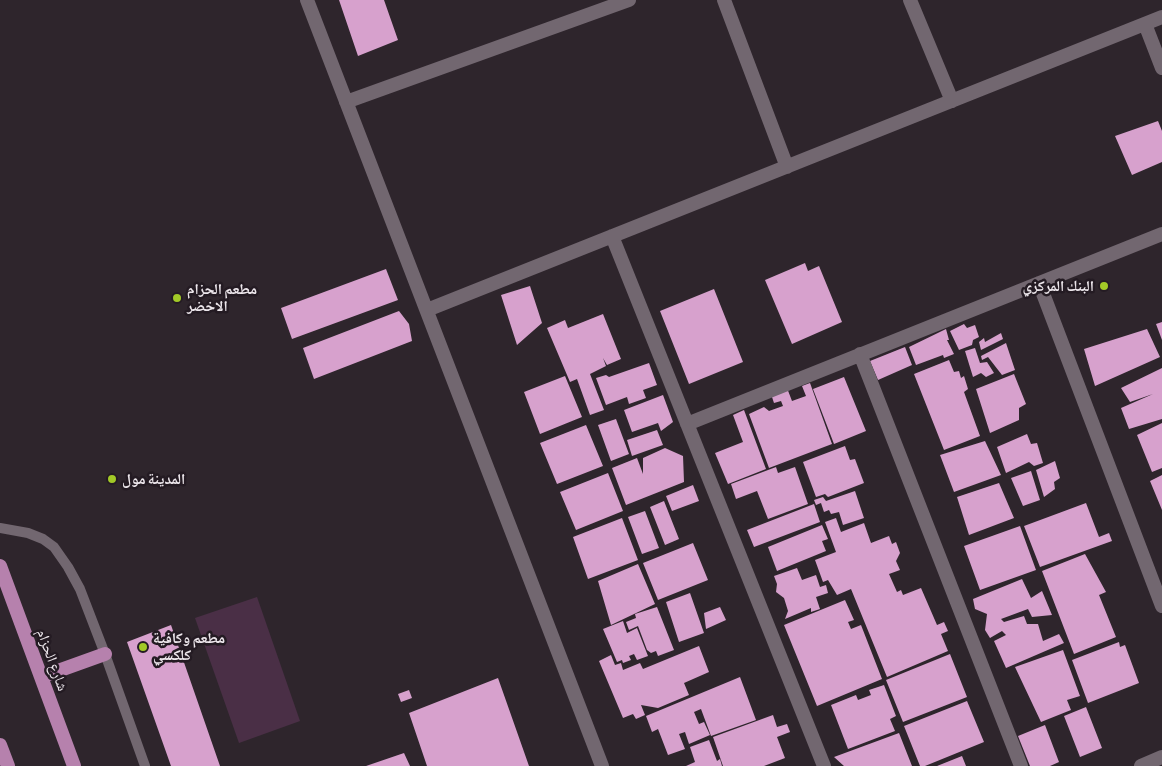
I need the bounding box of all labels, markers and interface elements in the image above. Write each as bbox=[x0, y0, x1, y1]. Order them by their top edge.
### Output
place label: البنك المركزي bbox=[1023, 277, 1094, 295]
place label: مطعم الحزام الاخضر bbox=[187, 280, 257, 315]
marker: البنك المركزي bbox=[1098, 280, 1110, 292]
marker: مطعم الحزام الاخضر bbox=[171, 292, 183, 304]
place label: المدينة مول bbox=[122, 470, 185, 488]
marker: المدينة مول bbox=[106, 473, 118, 485]
street label: شارع الحزام bbox=[32, 627, 72, 693]
place label: مطعم وكافية كلكسي bbox=[153, 629, 225, 664]
marker: مطعم وكافية كلكسي bbox=[137, 641, 149, 653]

